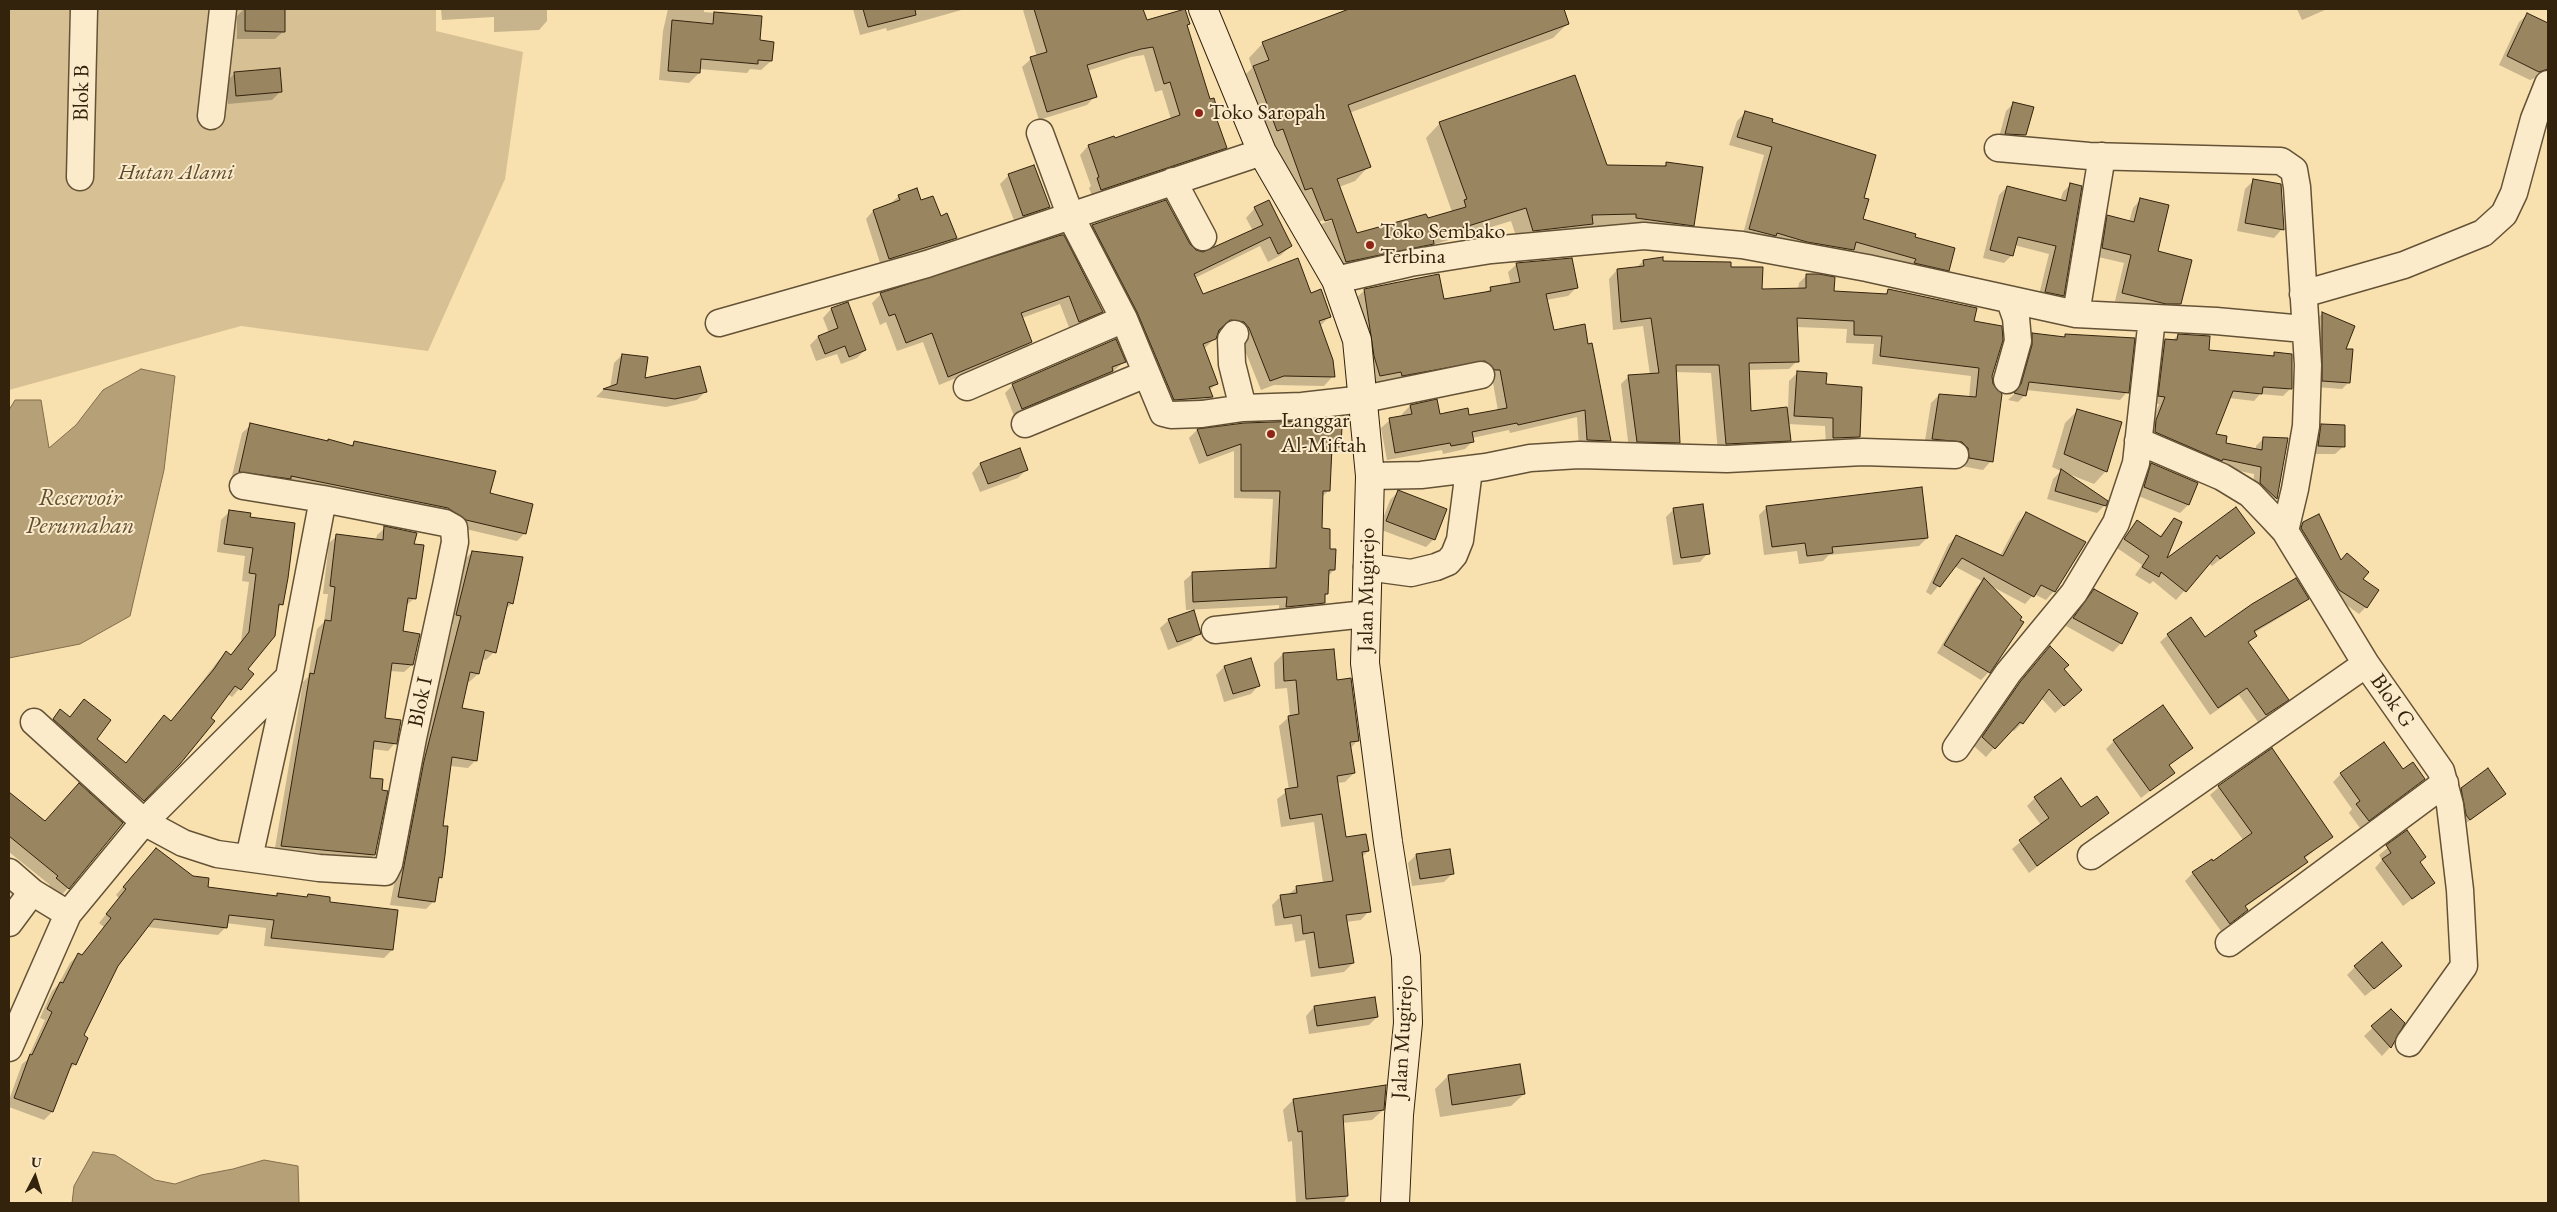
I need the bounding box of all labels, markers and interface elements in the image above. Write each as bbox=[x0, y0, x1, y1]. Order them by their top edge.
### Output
street label: Blok B bbox=[68, 65, 96, 121]
place label: Toko Saropah bbox=[1209, 100, 1326, 126]
marker: Toko Saropah bbox=[1193, 107, 1205, 119]
park label: Hutan Alami bbox=[118, 160, 234, 186]
place label: Toko Sembako Terbina bbox=[1380, 219, 1505, 270]
marker: Toko Sembako Terbina bbox=[1364, 239, 1376, 251]
place label: Langgar Al-Miftah bbox=[1281, 408, 1367, 460]
marker: Langgar Al-Miftah bbox=[1265, 428, 1277, 440]
water label: Reservoir Perumahan bbox=[26, 484, 134, 540]
street label: Jalan Mugirejo bbox=[1353, 528, 1381, 652]
street label: Blok G bbox=[2364, 669, 2420, 733]
street label: Blok I bbox=[403, 674, 439, 730]
street label: Jalan Mugirejo bbox=[1387, 974, 1419, 1100]
north arrow bbox=[10, 1152, 60, 1202]
text: U bbox=[30, 1153, 42, 1171]

